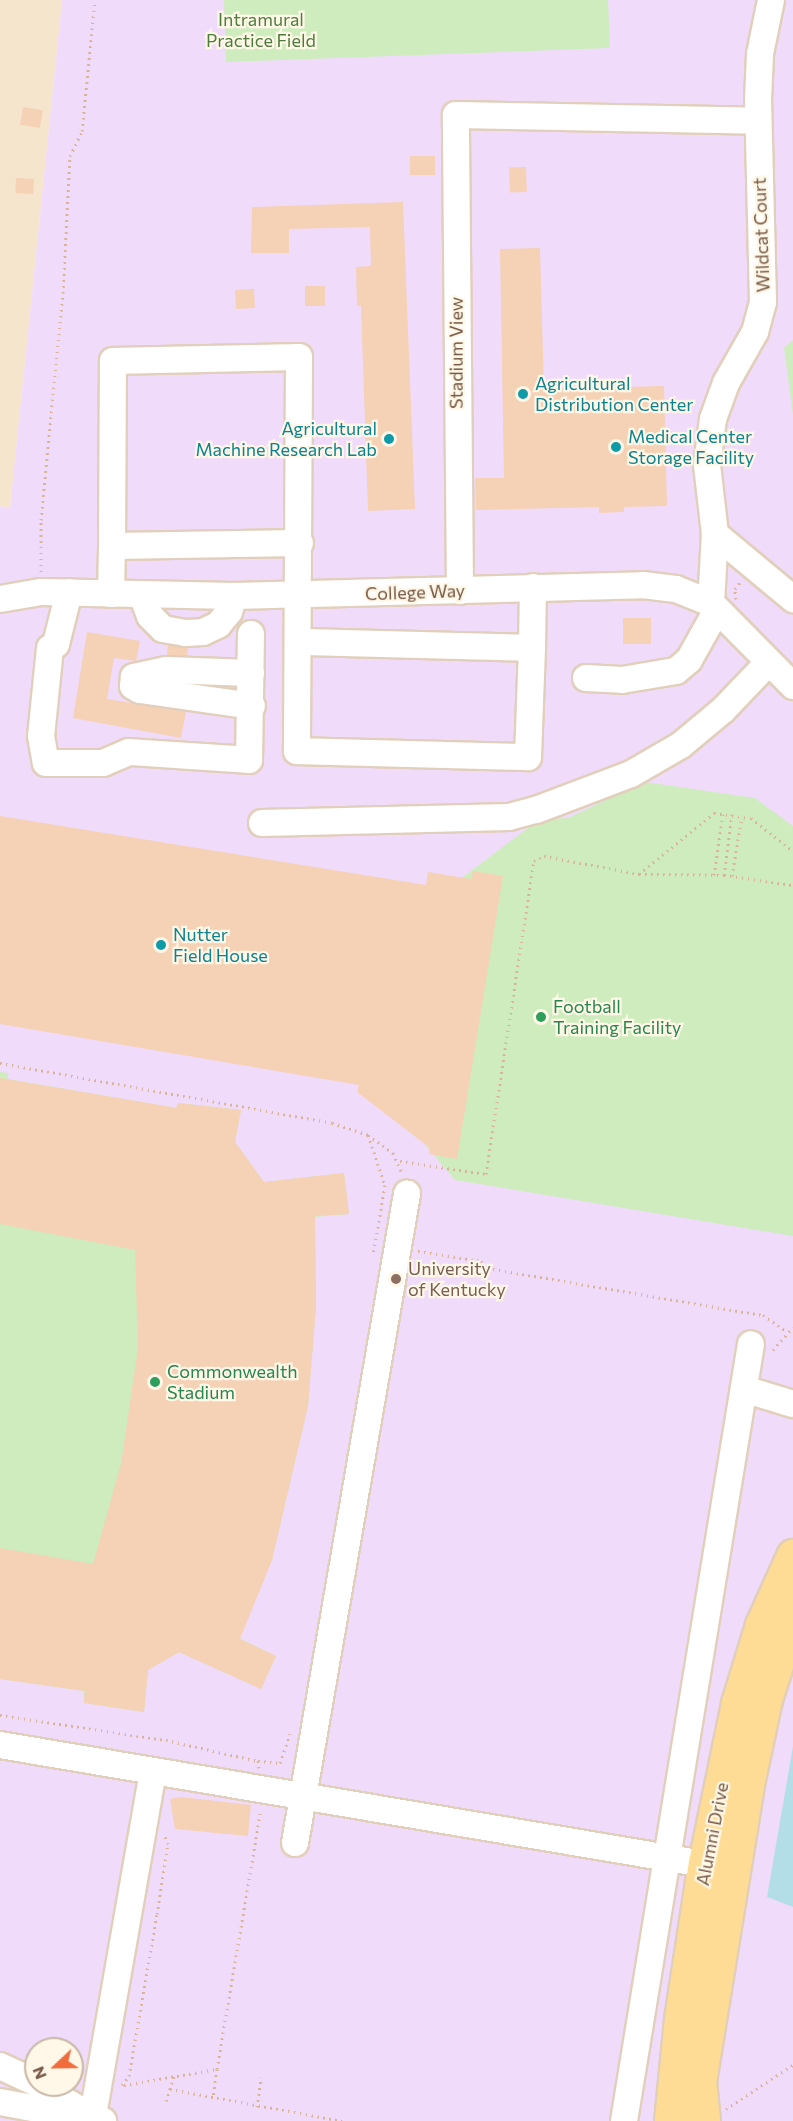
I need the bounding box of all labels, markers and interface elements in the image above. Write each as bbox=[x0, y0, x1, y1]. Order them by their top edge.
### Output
park label: Intramural Practice Field bbox=[206, 9, 316, 52]
street label: Wildcat Court bbox=[748, 177, 774, 293]
street label: Stadium View bbox=[445, 297, 467, 409]
place label: Agricultural Distribution Center bbox=[535, 373, 694, 416]
marker: Agricultural Distribution Center bbox=[516, 387, 530, 401]
place label: Agricultural Machine Research Lab bbox=[195, 418, 377, 460]
place label: Medical Center Storage Facility bbox=[628, 426, 754, 468]
marker: Agricultural Machine Research Lab bbox=[382, 432, 396, 446]
marker: Medical Center Storage Facility bbox=[609, 440, 623, 454]
street label: College Way bbox=[365, 579, 465, 605]
place label: Nutter Field House bbox=[173, 924, 268, 966]
marker: Nutter Field House bbox=[154, 938, 168, 952]
place label: Football Training Facility bbox=[553, 996, 681, 1038]
marker: Football Training Facility bbox=[534, 1010, 548, 1024]
place label: University of Kentucky bbox=[408, 1258, 506, 1300]
marker: University of Kentucky bbox=[389, 1272, 403, 1286]
place label: Commonwealth Stadium bbox=[167, 1361, 298, 1404]
marker: Commonwealth Stadium bbox=[148, 1375, 162, 1389]
street label: Alumni Drive bbox=[691, 1781, 733, 1887]
north arrow bbox=[24, 2037, 84, 2097]
text: N bbox=[28, 2064, 50, 2082]

